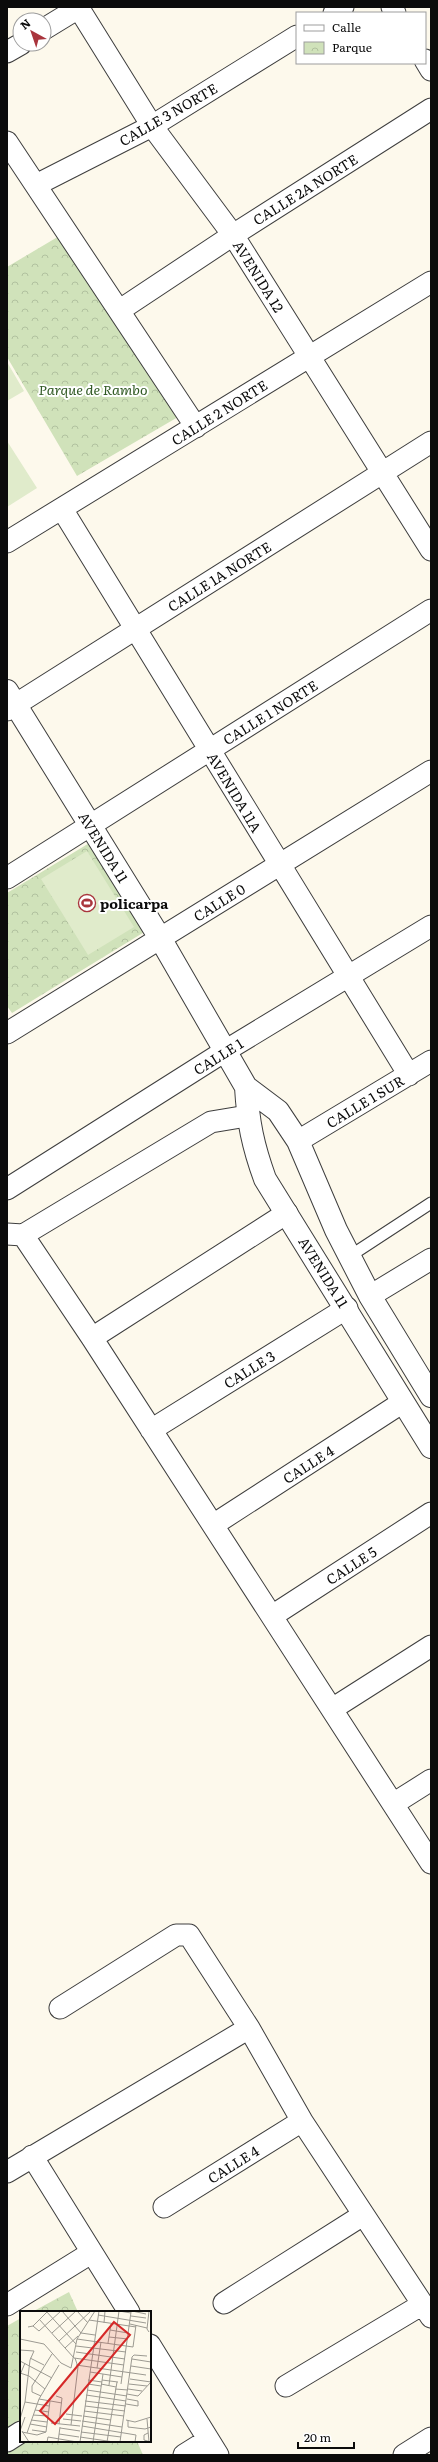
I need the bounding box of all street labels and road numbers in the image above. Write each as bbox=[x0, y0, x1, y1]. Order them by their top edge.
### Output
street label: CALLE 3 NORTE bbox=[115, 78, 221, 150]
street label: CALLE 2A NORTE bbox=[249, 149, 361, 229]
street label: AVENIDA 12 bbox=[229, 236, 289, 316]
street label: CALLE 2 NORTE bbox=[167, 374, 271, 450]
street label: CALLE 1A NORTE bbox=[163, 536, 275, 616]
street label: CALLE 1 NORTE bbox=[219, 675, 321, 749]
street label: AVENIDA 11A bbox=[203, 748, 267, 836]
street label: AVENIDA 11 bbox=[74, 808, 134, 886]
street label: CALLE 0 bbox=[189, 878, 249, 926]
street label: CALLE 1 bbox=[189, 1033, 247, 1079]
street label: CALLE 1 SUR bbox=[322, 1070, 408, 1132]
street label: AVENIDA 11 bbox=[294, 1233, 354, 1311]
street label: CALLE 3 bbox=[220, 1345, 278, 1393]
street label: CALLE 4 bbox=[279, 1440, 338, 1488]
street label: CALLE 5 bbox=[322, 1541, 380, 1589]
street label: CALLE 4 bbox=[203, 2140, 263, 2188]

